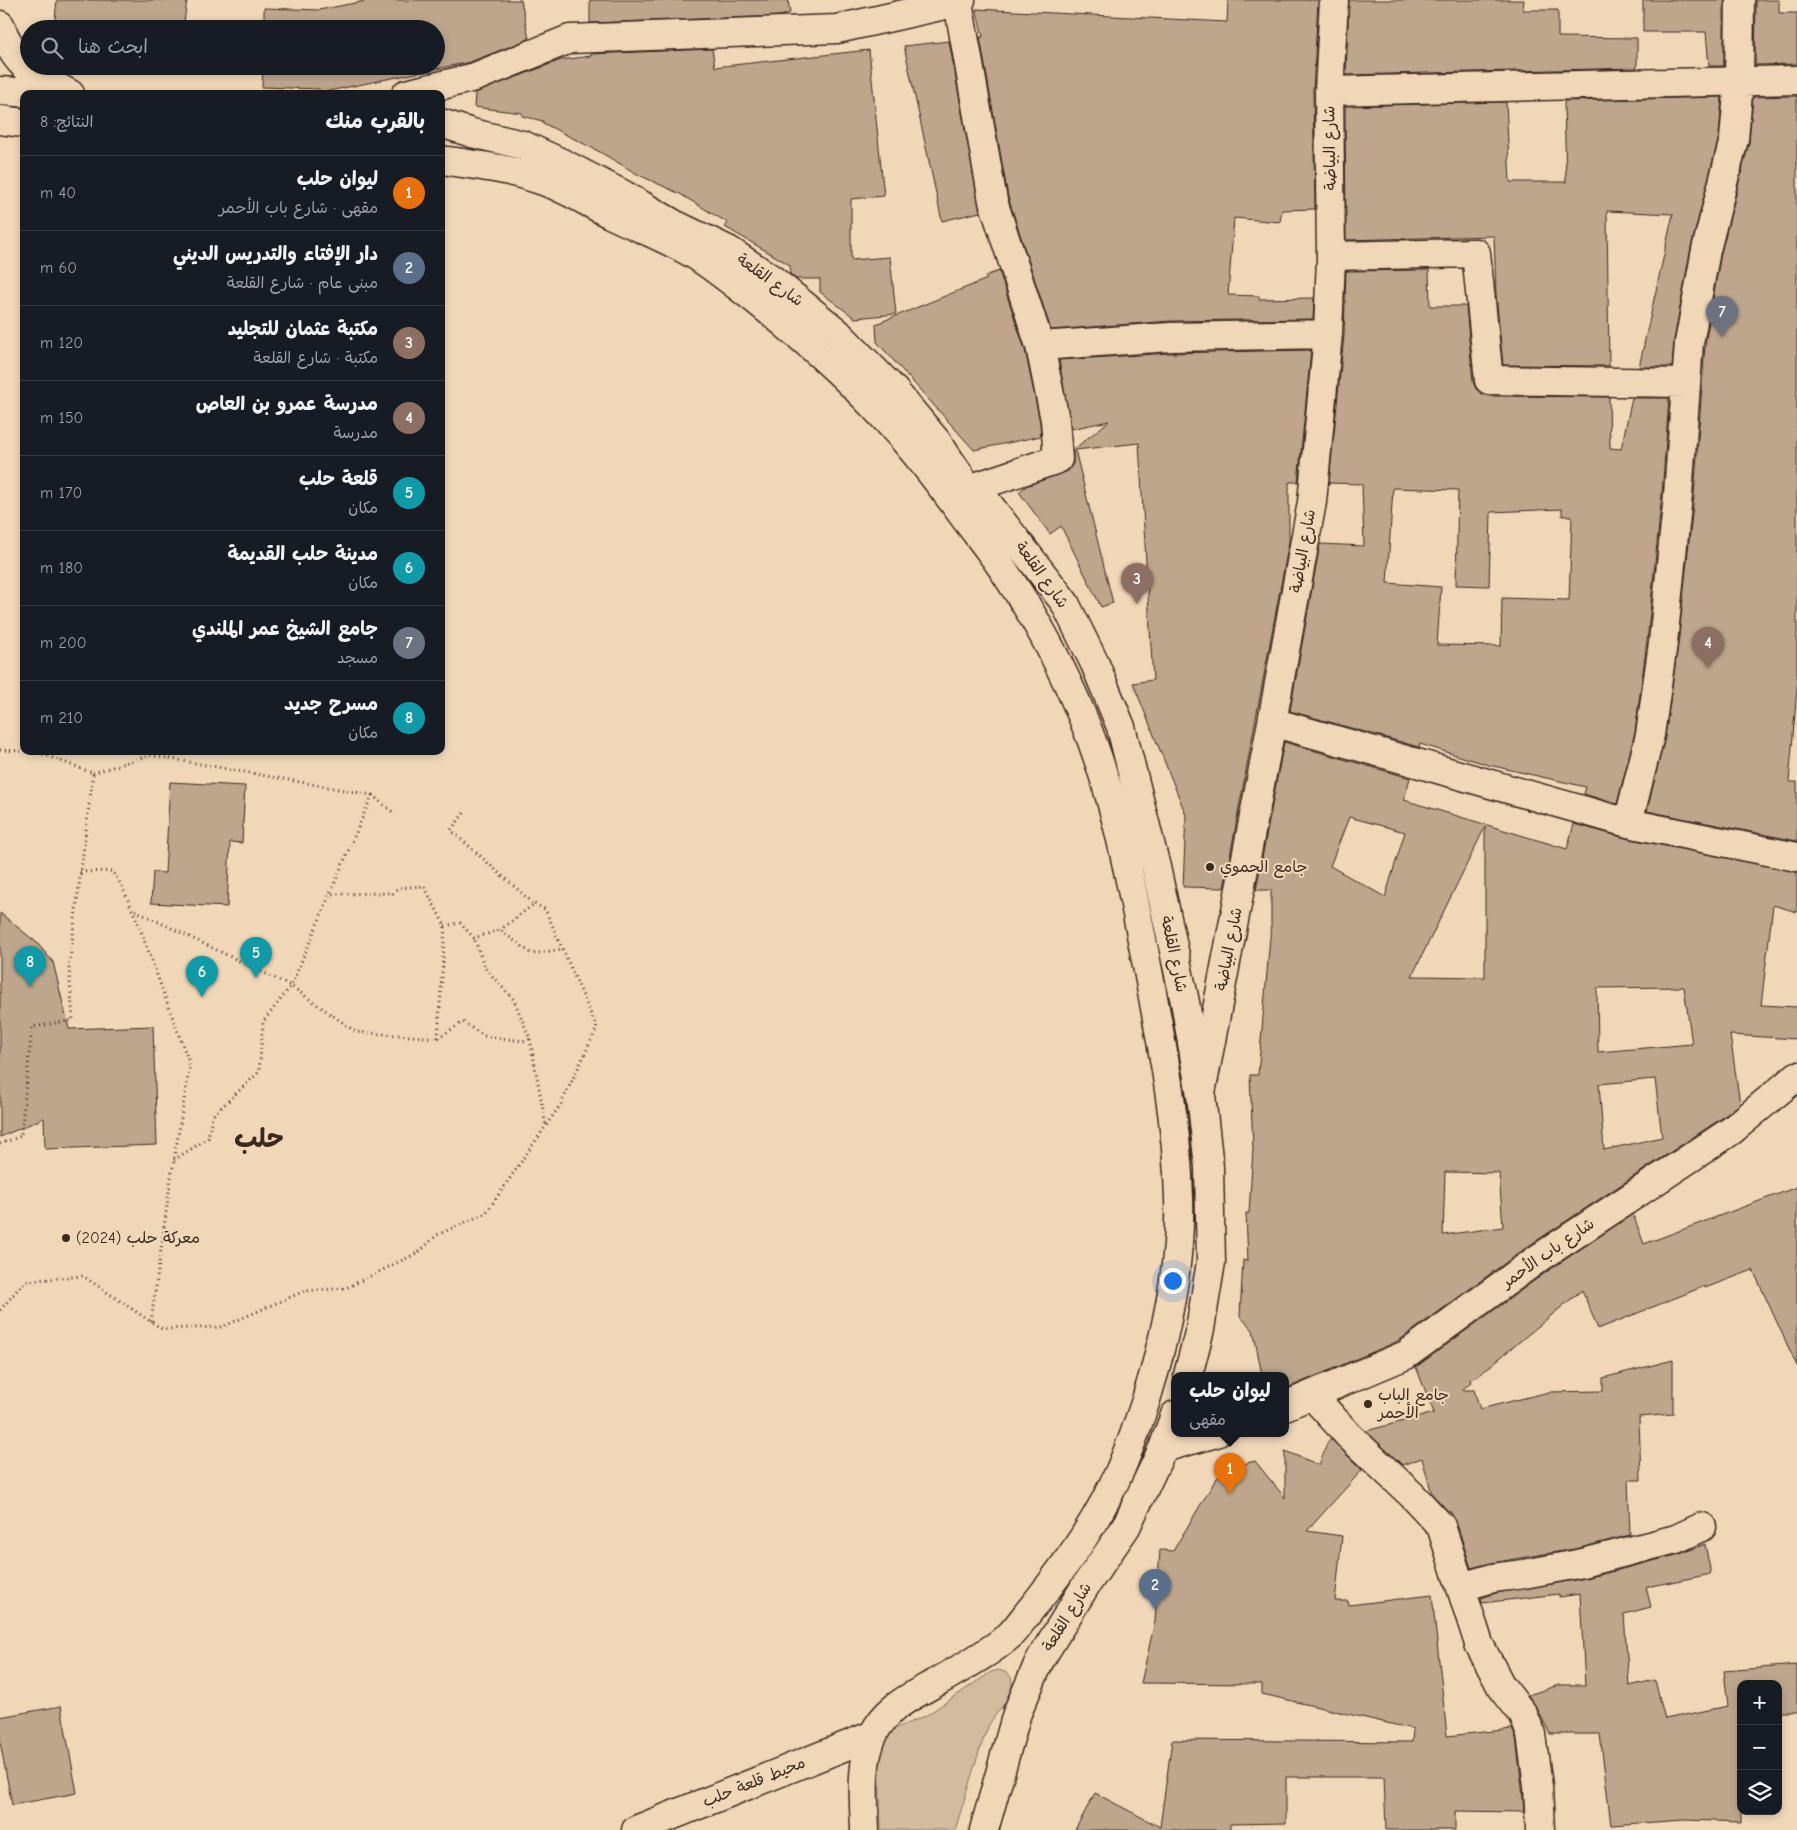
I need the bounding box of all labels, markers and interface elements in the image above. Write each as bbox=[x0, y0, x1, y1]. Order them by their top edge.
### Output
search box bbox=[20, 20, 445, 75]
icon: search bbox=[38, 34, 66, 62]
text: ابحث هنا bbox=[78, 36, 148, 58]
street label: شارع البياضة bbox=[1320, 106, 1342, 190]
text: بالقرب منك bbox=[325, 109, 425, 133]
text: النتائج: 8 bbox=[40, 113, 93, 131]
text: ليوان حلب bbox=[297, 168, 378, 190]
text: 40 m bbox=[40, 184, 76, 202]
text: 1 bbox=[406, 184, 412, 202]
text: مقهى · شارع باب الأحمر bbox=[219, 199, 378, 217]
text: دار الإفتاء والتدريس الديني bbox=[173, 243, 378, 265]
street label: شارع القلعة bbox=[732, 250, 807, 312]
text: 60 m bbox=[40, 259, 77, 277]
text: 2 bbox=[405, 259, 413, 277]
text: مبنى عام · شارع القلعة bbox=[227, 274, 378, 292]
pin: 7 bbox=[1706, 296, 1738, 337]
text: مكتبة عثمان للتجليد bbox=[228, 318, 378, 340]
text: 120 m bbox=[40, 334, 83, 352]
text: 3 bbox=[405, 334, 413, 352]
text: مكتبة · شارع القلعة bbox=[254, 349, 378, 367]
text: مدرسة عمرو بن العاص bbox=[196, 393, 378, 415]
text: 150 m bbox=[40, 409, 83, 427]
text: 4 bbox=[405, 409, 413, 427]
text: مدرسة bbox=[333, 424, 378, 442]
text: قلعة حلب bbox=[299, 468, 378, 490]
text: 170 m bbox=[40, 484, 82, 502]
text: 5 bbox=[405, 484, 413, 502]
text: مكان bbox=[348, 499, 378, 517]
street label: شارع البياضة bbox=[1287, 508, 1321, 595]
street label: شارع القلعة bbox=[1010, 538, 1072, 613]
text: مدينة حلب القديمة bbox=[228, 543, 378, 565]
text: 180 m bbox=[40, 559, 83, 577]
text: 6 bbox=[405, 559, 413, 577]
pin: 3 bbox=[1121, 563, 1153, 604]
text: مكان bbox=[348, 574, 378, 592]
text: جامع الشيخ عمر الملندي bbox=[192, 618, 378, 640]
pin: 4 bbox=[1692, 627, 1724, 668]
text: 200 m bbox=[40, 634, 86, 652]
text: 7 bbox=[405, 634, 413, 652]
text: مسجد bbox=[337, 649, 378, 667]
text: مسرح جديد bbox=[284, 693, 378, 715]
text: 210 m bbox=[40, 709, 83, 727]
text: 8 bbox=[405, 709, 413, 727]
text: مكان bbox=[348, 724, 378, 742]
place label: جامع الحموي bbox=[1220, 858, 1308, 878]
marker: جامع الحموي bbox=[1204, 861, 1216, 873]
street label: شارع البياضة bbox=[1212, 906, 1248, 993]
street label: شارع القلعة bbox=[1155, 914, 1191, 994]
pin: 5 bbox=[240, 937, 272, 978]
pin: 8 bbox=[14, 946, 46, 987]
pin: 6 bbox=[186, 956, 218, 997]
district label: حلب bbox=[234, 1124, 284, 1154]
street label: شارع باب الأحمر bbox=[1495, 1213, 1599, 1294]
place label: معركة حلب (2024) bbox=[76, 1229, 200, 1247]
marker: معركة حلب (2024) bbox=[60, 1232, 72, 1244]
your location bbox=[1160, 1268, 1186, 1294]
popup bbox=[1171, 1372, 1289, 1437]
text: ليوان حلب bbox=[1189, 1380, 1271, 1402]
place label: جامع الباب الأحمر bbox=[1376, 1386, 1449, 1422]
marker: جامع الباب الأحمر bbox=[1362, 1398, 1374, 1410]
text: مقهى bbox=[1189, 1411, 1226, 1429]
pin: 1 bbox=[1214, 1453, 1246, 1494]
pin: 2 bbox=[1139, 1569, 1171, 1610]
street label: شارع القلعة bbox=[1039, 1579, 1097, 1656]
map controls bbox=[1737, 1680, 1782, 1815]
button: + bbox=[1737, 1680, 1782, 1725]
button: − bbox=[1737, 1725, 1782, 1770]
street label: محيط قلعة حلب bbox=[700, 1753, 808, 1811]
button: layers bbox=[1737, 1770, 1782, 1815]

